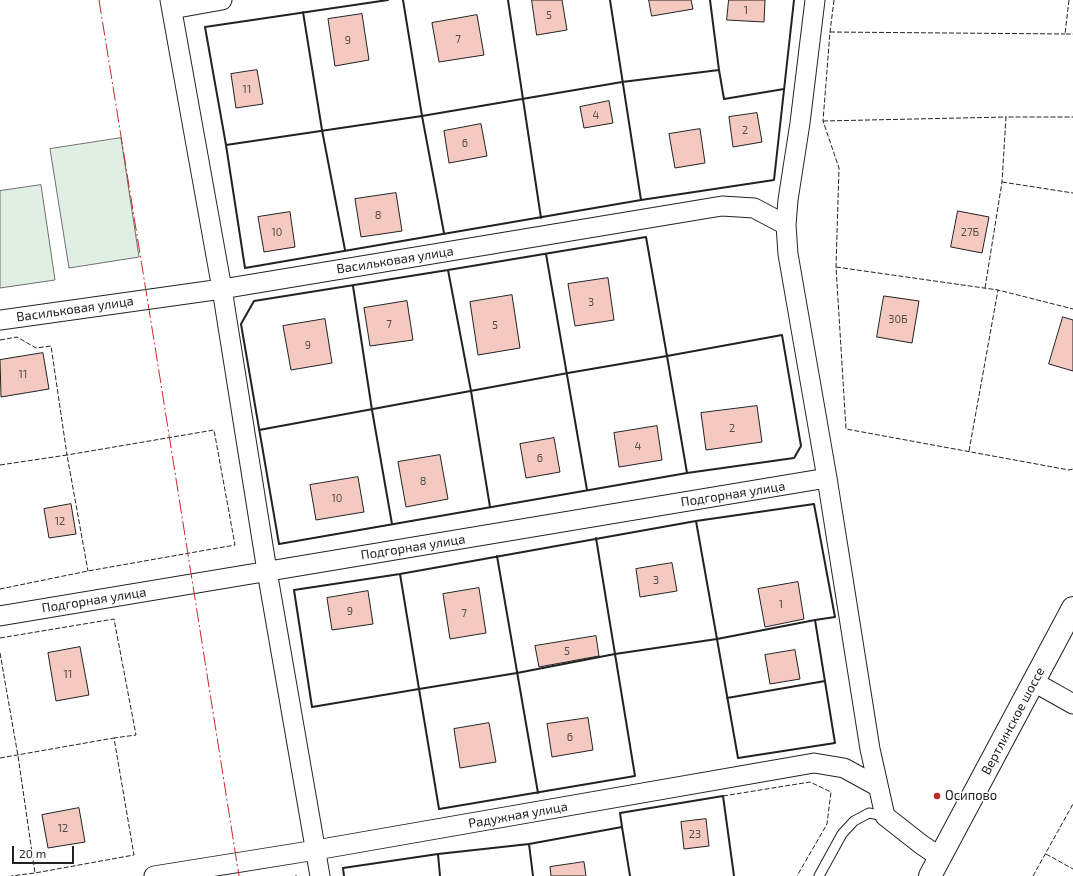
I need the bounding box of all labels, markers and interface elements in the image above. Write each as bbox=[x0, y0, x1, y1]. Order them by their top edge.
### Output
house number: 1 bbox=[744, 3, 748, 17]
house number: 5 bbox=[546, 8, 552, 22]
house number: 7 bbox=[455, 32, 461, 46]
house number: 9 bbox=[345, 33, 351, 47]
house number: 11 bbox=[243, 82, 251, 96]
house number: 4 bbox=[593, 108, 599, 122]
house number: 2 bbox=[742, 123, 748, 137]
house number: 6 bbox=[462, 136, 468, 150]
house number: 8 bbox=[375, 208, 381, 222]
house number: 10 bbox=[271, 225, 283, 239]
house number: 27Б bbox=[961, 225, 979, 239]
street label: Васильковая улица bbox=[335, 243, 455, 277]
street label: Васильковая улица bbox=[15, 293, 135, 325]
house number: 3 bbox=[588, 295, 594, 309]
house number: 30Б bbox=[888, 312, 908, 326]
house number: 7 bbox=[386, 317, 392, 331]
house number: 5 bbox=[492, 318, 498, 332]
house number: 9 bbox=[305, 338, 311, 352]
house number: 11 bbox=[19, 367, 27, 381]
house number: 2 bbox=[729, 421, 735, 435]
house number: 4 bbox=[635, 439, 641, 453]
house number: 6 bbox=[537, 451, 543, 465]
house number: 8 bbox=[420, 474, 426, 488]
street label: Подгорная улица bbox=[680, 478, 786, 510]
house number: 10 bbox=[331, 491, 343, 505]
house number: 12 bbox=[55, 514, 65, 528]
street label: Подгорная улица bbox=[360, 531, 466, 563]
house number: 3 bbox=[653, 573, 659, 587]
street label: Подгорная улица bbox=[41, 584, 147, 616]
house number: 1 bbox=[779, 597, 783, 611]
house number: 9 bbox=[347, 604, 353, 618]
house number: 7 bbox=[461, 606, 467, 620]
house number: 5 bbox=[564, 644, 570, 658]
street label: Вертлинское шоссе bbox=[978, 664, 1048, 778]
house number: 11 bbox=[64, 667, 72, 681]
house number: 6 bbox=[567, 730, 573, 744]
place label: Осипово bbox=[945, 788, 997, 804]
marker: Осипово bbox=[932, 791, 942, 801]
street label: Радужная улица bbox=[467, 799, 569, 831]
house number: 12 bbox=[58, 821, 68, 835]
house number: 23 bbox=[689, 827, 701, 841]
scale bar bbox=[14, 838, 76, 864]
text: 20 m bbox=[19, 846, 46, 860]

